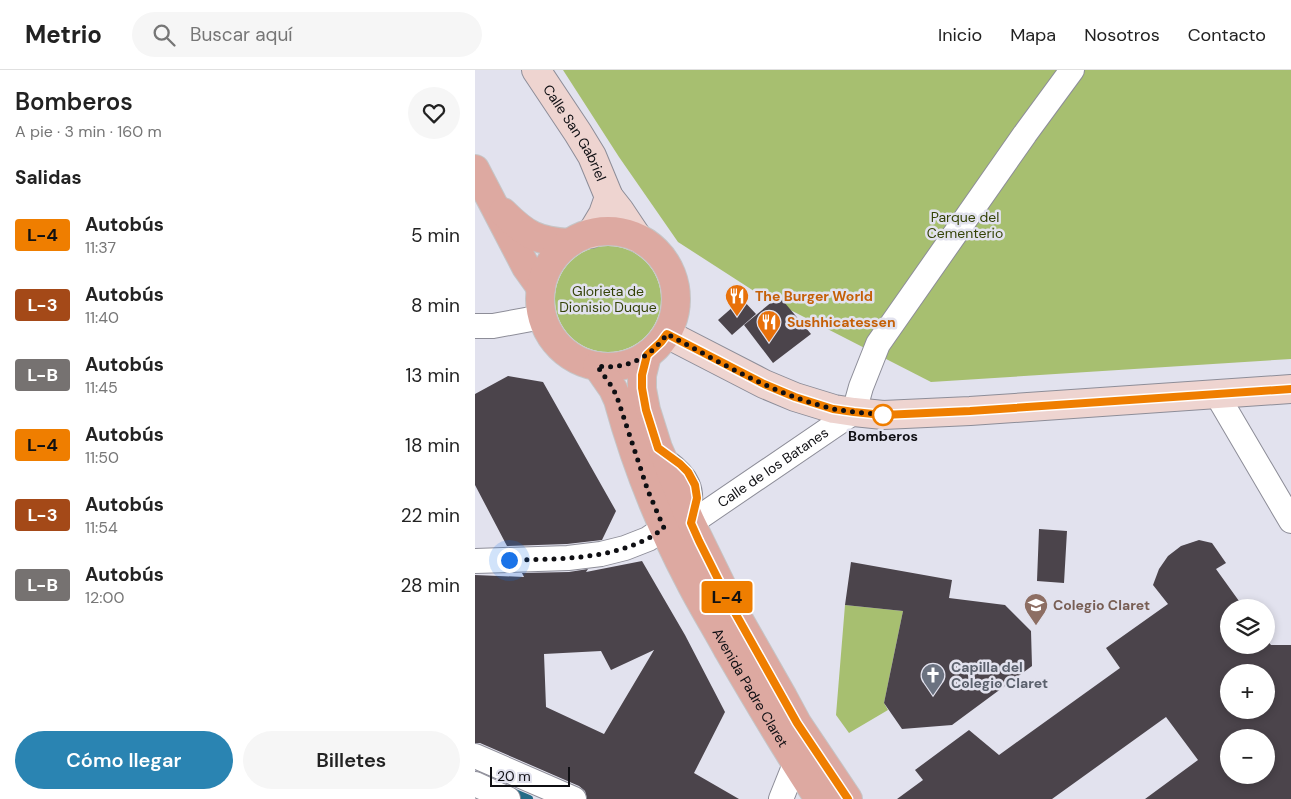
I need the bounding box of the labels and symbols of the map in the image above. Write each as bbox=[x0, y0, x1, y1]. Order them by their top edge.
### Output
street label: Calle San Gabriel bbox=[539, 81, 610, 184]
park label: Parque del Cementerio bbox=[927, 208, 1003, 242]
park label: Glorieta de Dionisio Duque bbox=[559, 282, 657, 316]
restaurant icon: The Burger World bbox=[724, 283, 750, 317]
place label: The Burger World bbox=[755, 287, 873, 305]
restaurant icon: Sushhicatessen bbox=[756, 309, 782, 343]
place label: Sushhicatessen bbox=[787, 313, 896, 331]
marker: Bomberos bbox=[872, 404, 894, 426]
street label: Calle de los Batanes bbox=[714, 423, 832, 511]
place label: Bomberos bbox=[848, 427, 918, 445]
your location bbox=[497, 548, 522, 573]
line badge: L-4 bbox=[698, 581, 756, 613]
school or university icon: Colegio Claret bbox=[1023, 592, 1049, 626]
place label: Colegio Claret bbox=[1053, 596, 1150, 614]
street label: Avenida Padre Claret bbox=[709, 625, 792, 750]
place label: Capilla del Colegio Claret bbox=[951, 658, 1048, 692]
church icon: Capilla del Colegio Claret bbox=[920, 662, 946, 696]
scale bar bbox=[490, 764, 570, 787]

